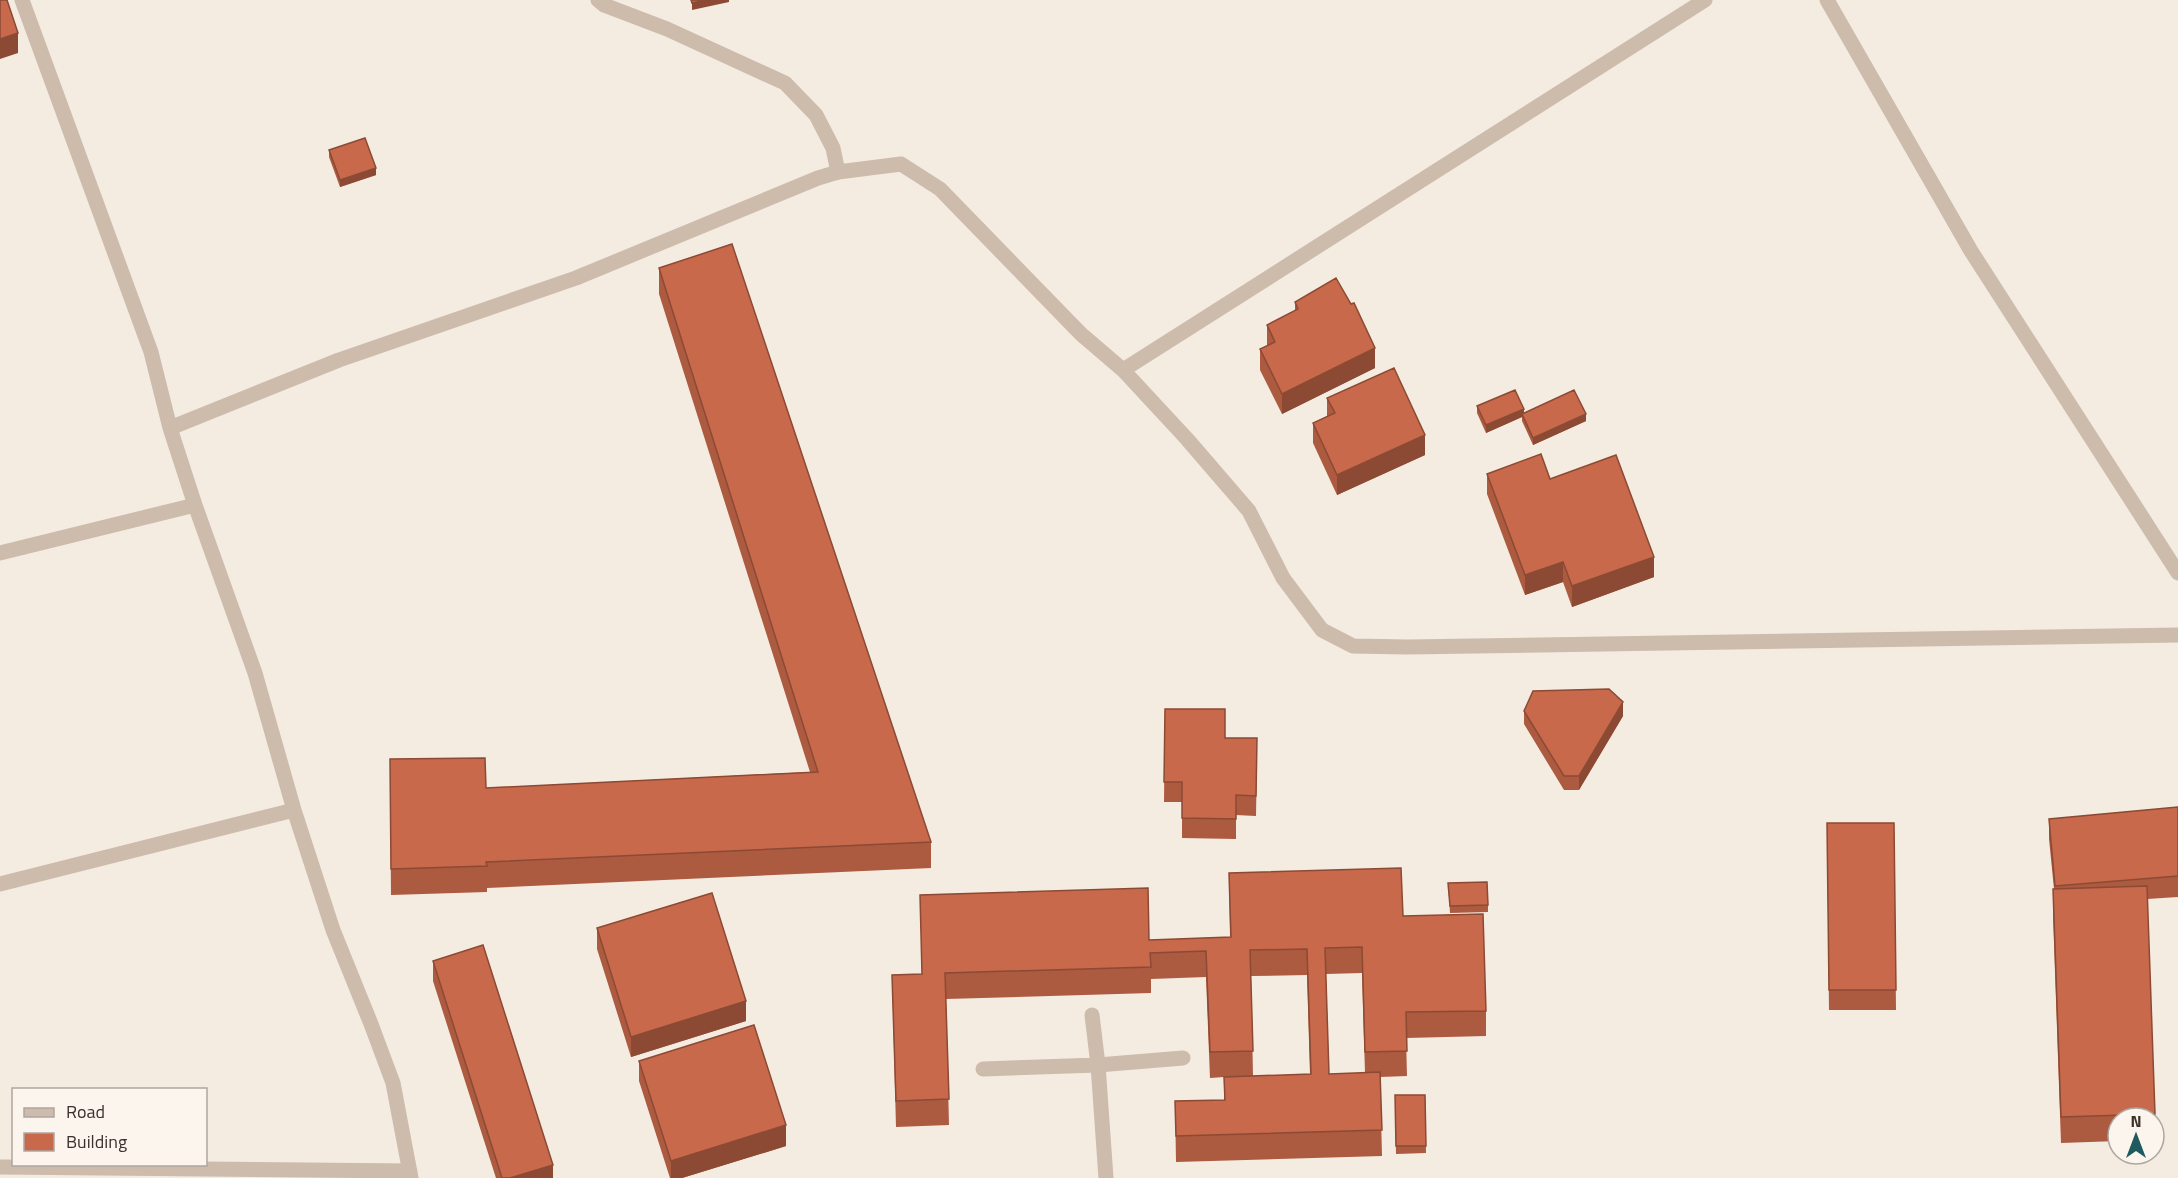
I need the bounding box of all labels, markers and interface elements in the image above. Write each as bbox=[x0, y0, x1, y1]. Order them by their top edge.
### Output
legend bbox=[12, 1088, 207, 1166]
text: Road bbox=[66, 1098, 105, 1125]
north arrow bbox=[2106, 1106, 2166, 1166]
text: N bbox=[2130, 1109, 2142, 1133]
text: Building bbox=[66, 1128, 127, 1155]

